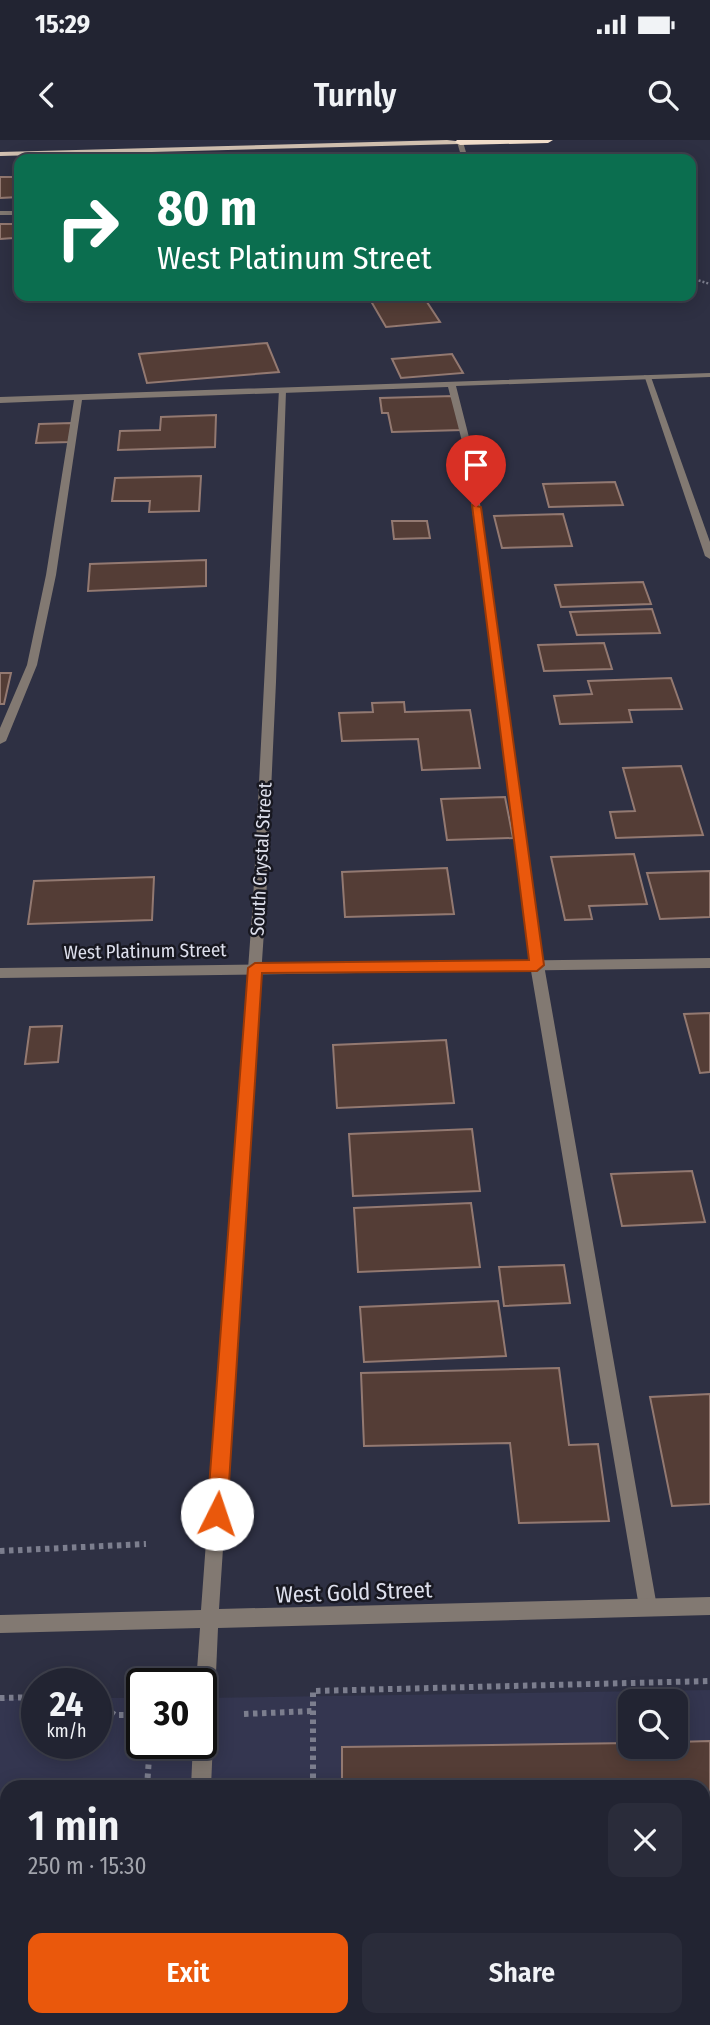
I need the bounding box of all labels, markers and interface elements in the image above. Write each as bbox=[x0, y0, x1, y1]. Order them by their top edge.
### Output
text: 15:29 bbox=[35, 9, 90, 40]
icon: back bbox=[28, 76, 66, 114]
text: Turnly bbox=[314, 76, 396, 114]
icon: search bbox=[644, 76, 682, 114]
text: 80 m bbox=[157, 179, 257, 238]
icon: right bbox=[42, 182, 133, 273]
text: West Platinum Street bbox=[157, 239, 431, 277]
pin bbox=[446, 435, 506, 507]
icon: arrive bbox=[457, 446, 495, 484]
street label: South Crystal Street bbox=[245, 781, 277, 936]
street label: West Platinum Street bbox=[63, 938, 227, 964]
position arrow bbox=[180, 1477, 254, 1551]
street label: West Gold Street bbox=[275, 1575, 433, 1609]
speed limit sign: 30 bbox=[126, 1668, 217, 1759]
text: 24 bbox=[50, 1683, 83, 1725]
map controls bbox=[618, 1689, 688, 1759]
button: search bbox=[618, 1689, 688, 1759]
text: km/h bbox=[46, 1720, 87, 1742]
text: 1 min bbox=[28, 1801, 119, 1851]
button: close bbox=[608, 1803, 682, 1877]
text: 250 m · 15:30 bbox=[28, 1852, 146, 1880]
button: Exit bbox=[28, 1933, 348, 2013]
button: Share bbox=[362, 1933, 682, 2013]

